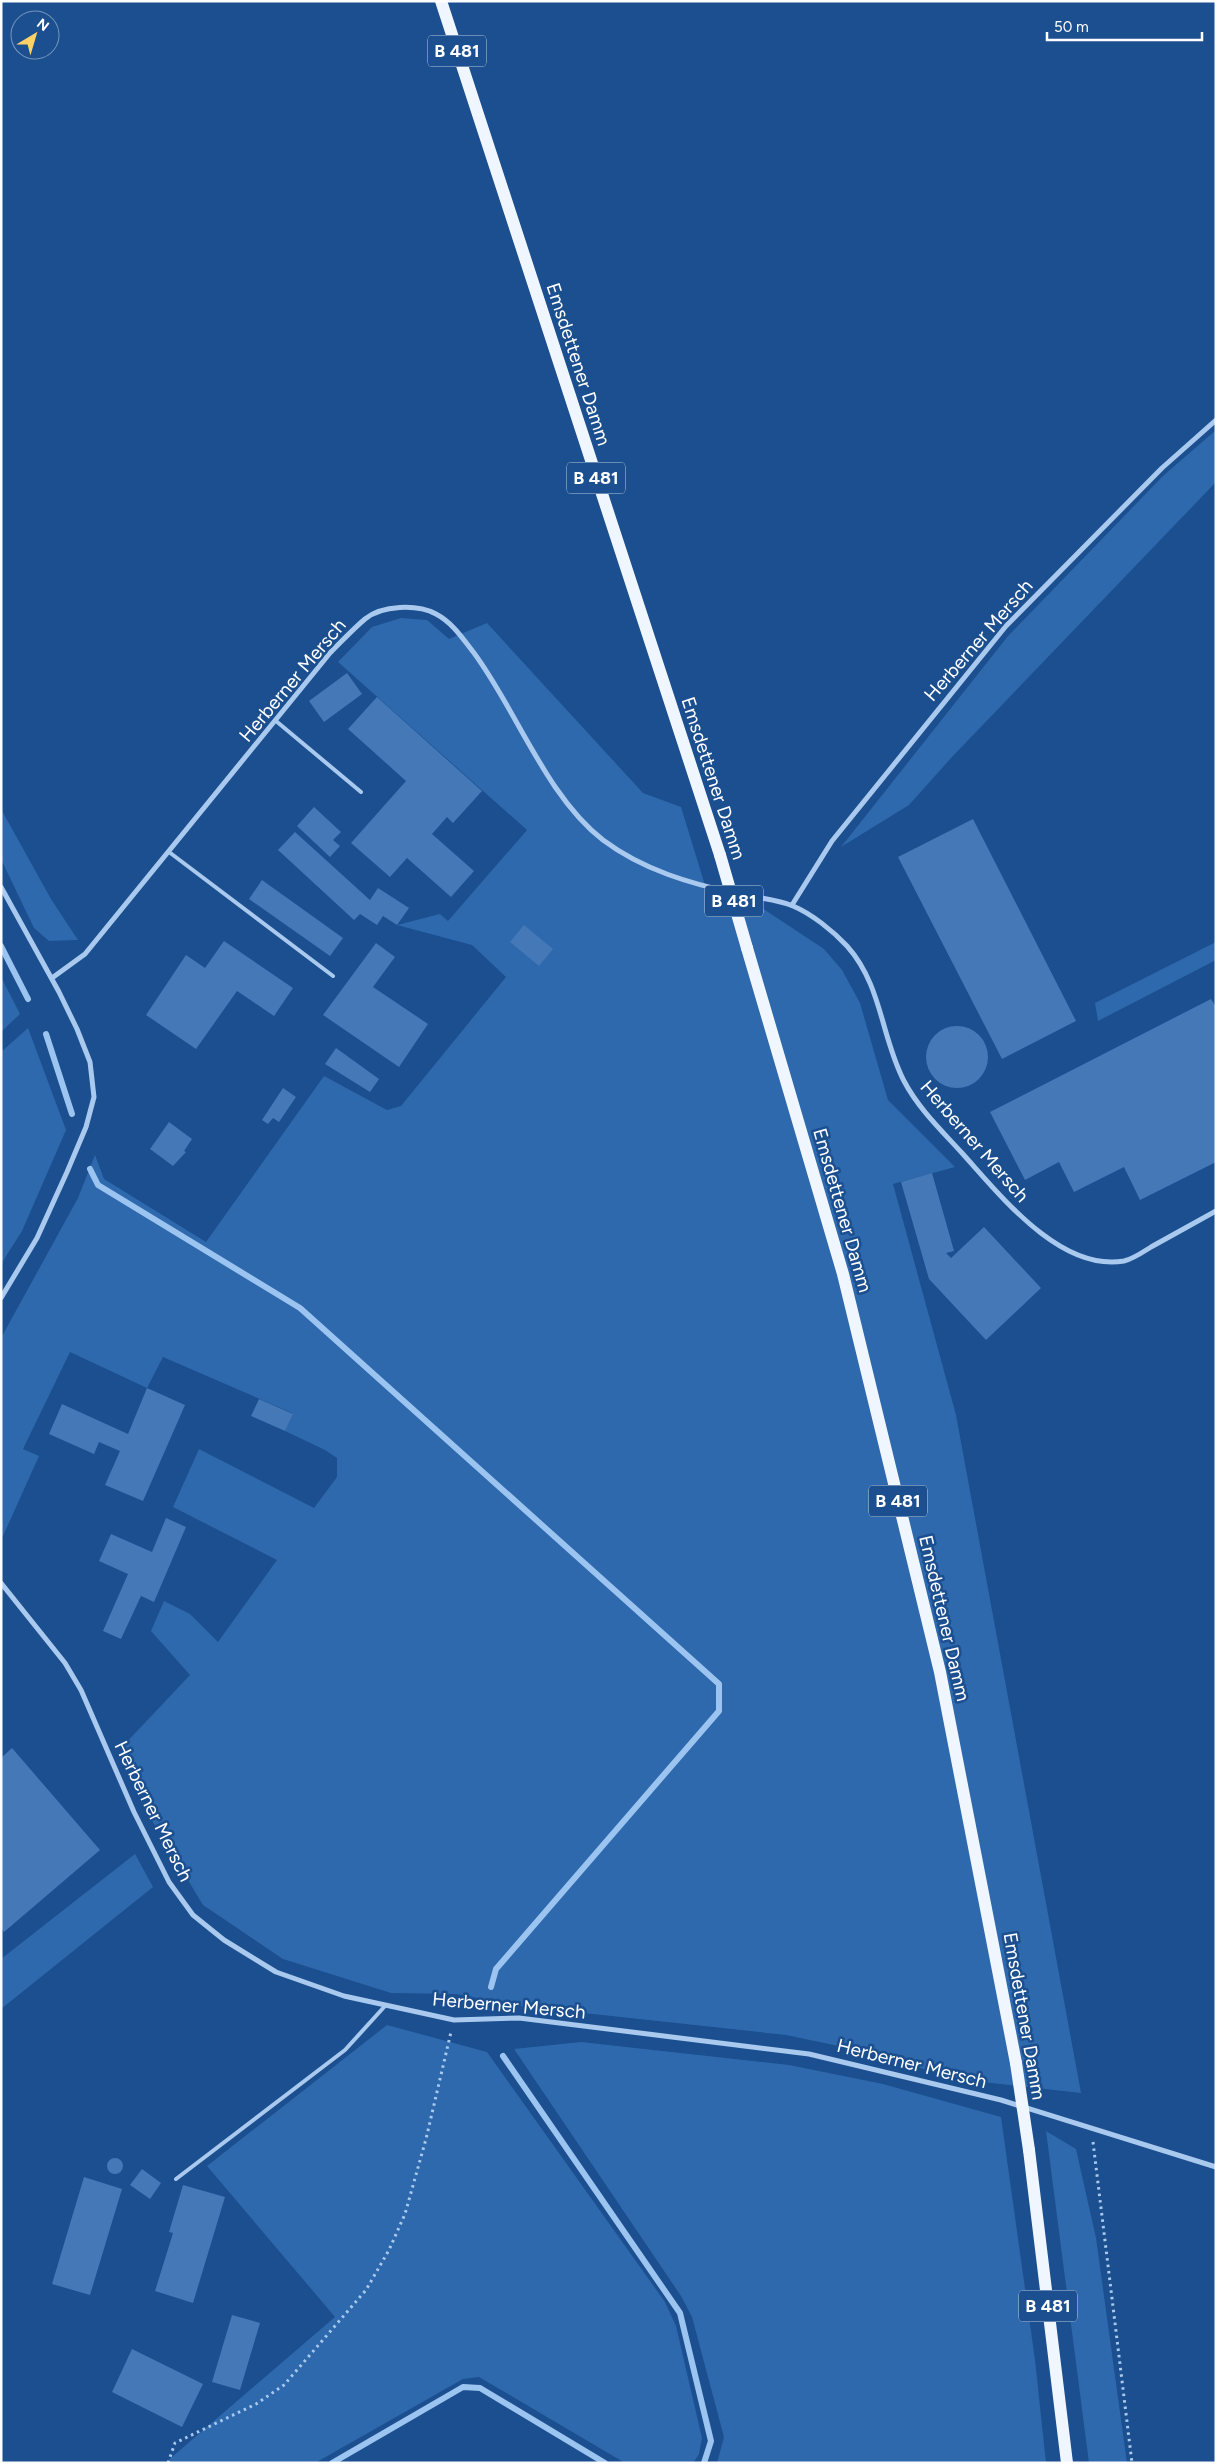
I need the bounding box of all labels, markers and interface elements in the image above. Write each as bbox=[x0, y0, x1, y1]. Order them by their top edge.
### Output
north arrow bbox=[10, 10, 60, 60]
scale bar bbox=[1047, 10, 1202, 42]
text: N bbox=[33, 15, 52, 35]
text: 50 m bbox=[1054, 18, 1089, 36]
road number: B 481 bbox=[428, 36, 486, 66]
street label: Emsdettener Damm bbox=[541, 280, 616, 448]
road number: B 481 bbox=[567, 462, 625, 493]
street label: Herberner Mersch bbox=[919, 575, 1037, 706]
street label: Herberner Mersch bbox=[234, 614, 351, 747]
street label: Emsdettener Damm bbox=[676, 694, 751, 862]
road number: B 481 bbox=[705, 886, 763, 916]
street label: Herberner Mersch bbox=[916, 1076, 1034, 1207]
street label: Emsdettener Damm bbox=[808, 1125, 877, 1295]
road number: B 481 bbox=[869, 1485, 927, 1516]
street label: Emsdettener Damm bbox=[914, 1533, 975, 1703]
street label: Herberner Mersch bbox=[110, 1737, 198, 1885]
street label: Emsdettener Damm bbox=[998, 1931, 1051, 2102]
street label: Herberner Mersch bbox=[431, 1987, 587, 2024]
street label: Herberner Mersch bbox=[835, 2034, 989, 2093]
road number: B 481 bbox=[1019, 2290, 1077, 2322]

